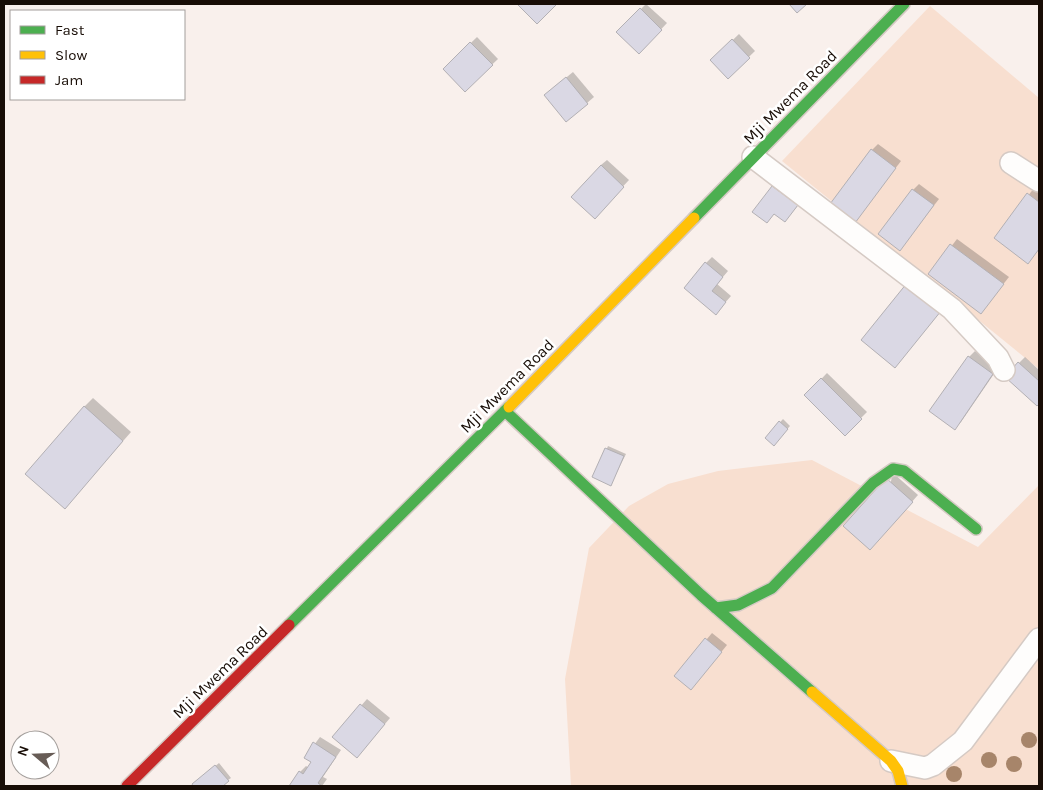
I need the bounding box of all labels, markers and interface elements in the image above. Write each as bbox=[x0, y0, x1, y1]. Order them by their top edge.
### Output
legend bbox=[10, 10, 185, 100]
text: Fast bbox=[55, 21, 85, 39]
text: Slow bbox=[55, 46, 87, 64]
street label: Mji Mwema Road bbox=[739, 46, 841, 148]
text: Jam bbox=[55, 71, 83, 89]
street label: Mji Mwema Road bbox=[456, 335, 558, 437]
street label: Mji Mwema Road bbox=[168, 622, 272, 722]
north arrow bbox=[10, 730, 60, 780]
text: N bbox=[14, 743, 33, 758]

